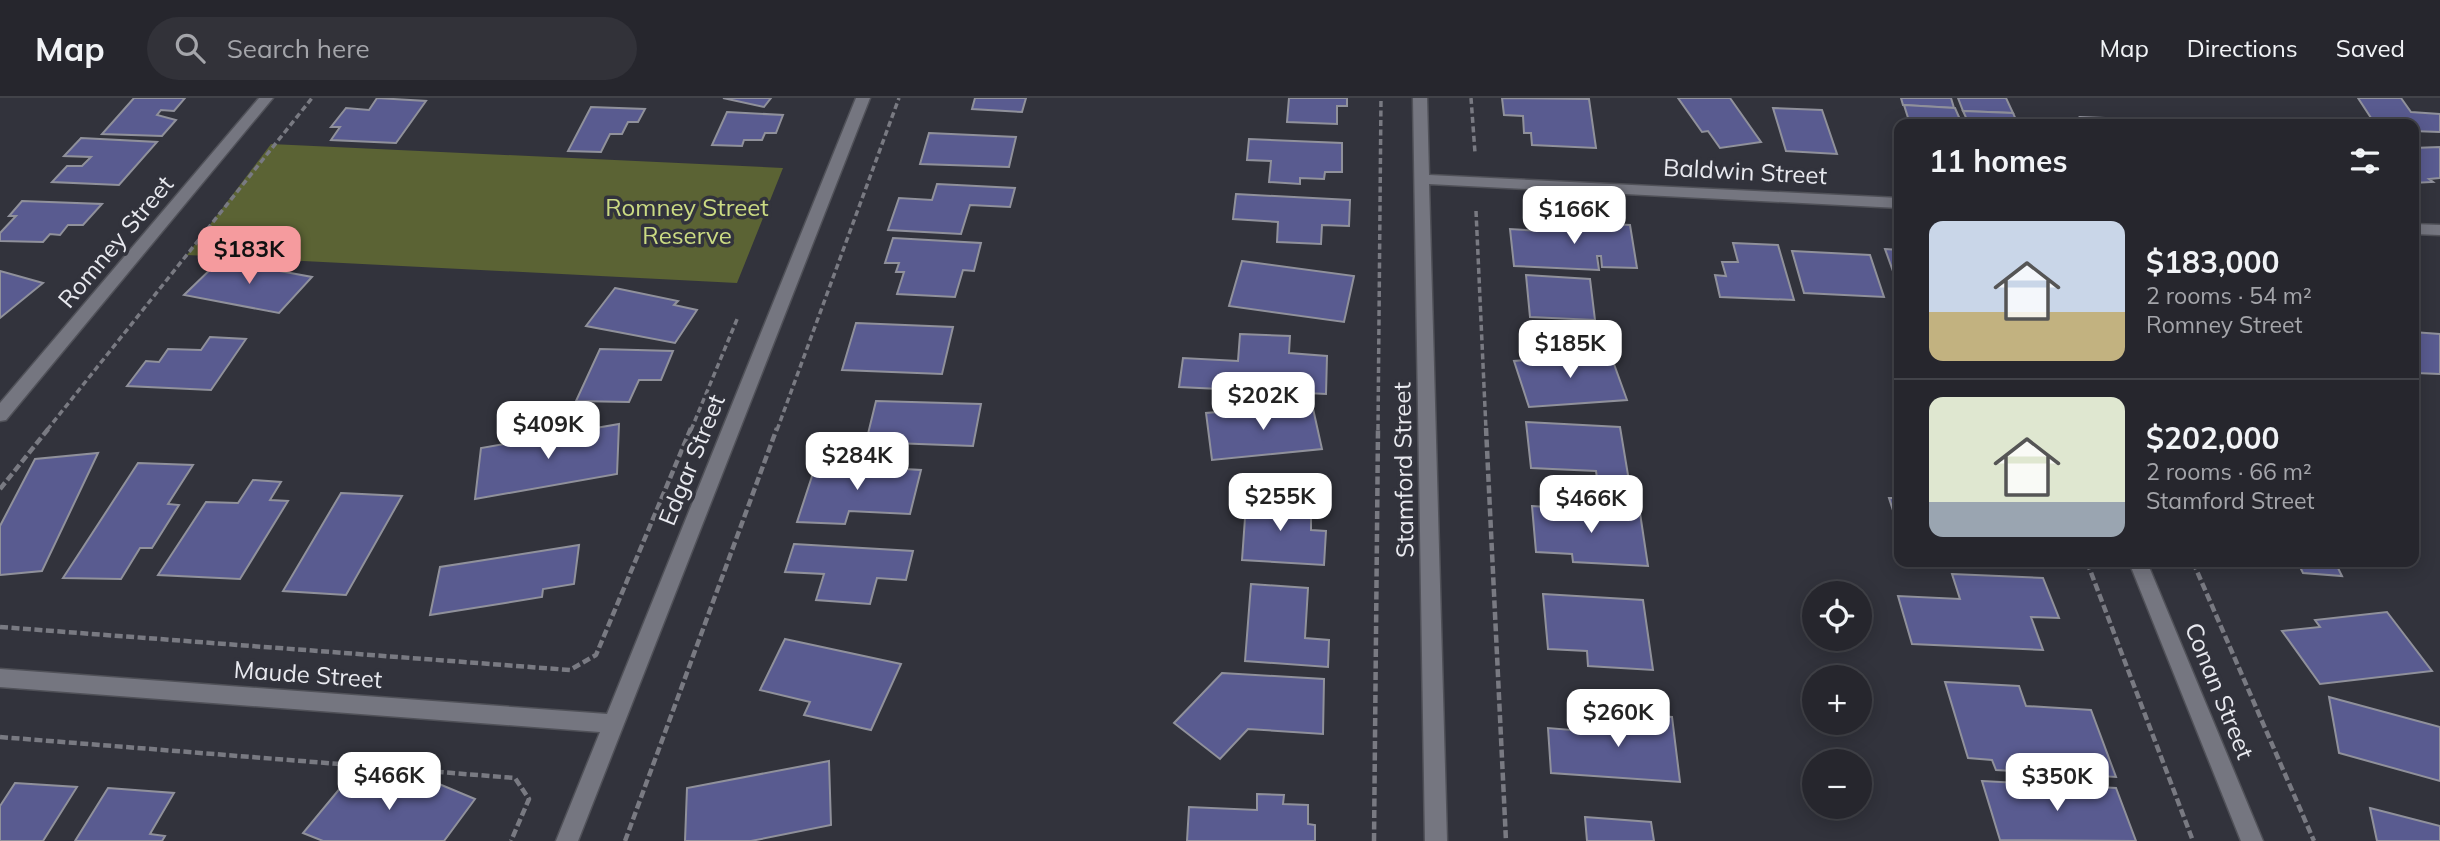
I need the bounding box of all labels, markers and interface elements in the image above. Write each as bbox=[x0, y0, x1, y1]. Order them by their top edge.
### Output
search box bbox=[147, 17, 637, 80]
text: Map bbox=[35, 28, 105, 69]
icon: search bbox=[171, 29, 209, 67]
text: Search here bbox=[227, 32, 370, 65]
text: Map bbox=[2099, 33, 2149, 63]
text: Directions bbox=[2187, 33, 2298, 63]
text: Saved bbox=[2336, 33, 2405, 63]
text: 11 homes bbox=[1929, 142, 2068, 180]
icon: filters bbox=[2346, 142, 2384, 180]
street label: Baldwin Street bbox=[1662, 152, 1828, 190]
street label: Romney Street bbox=[51, 169, 179, 314]
pin: $166K bbox=[1525, 186, 1623, 246]
park label: Romney Street Reserve bbox=[605, 192, 769, 250]
text: $166K bbox=[1539, 194, 1609, 223]
pin: $183K bbox=[200, 226, 298, 286]
text: $183K bbox=[214, 234, 284, 263]
text: $183,000 bbox=[2146, 243, 2279, 281]
icon: home bbox=[1985, 249, 2069, 333]
text: 2 rooms · 54 m² bbox=[2146, 281, 2312, 310]
text: Romney Street bbox=[2146, 310, 2303, 339]
pin: $185K bbox=[1521, 320, 1619, 380]
text: $185K bbox=[1535, 328, 1605, 357]
pin: $202K bbox=[1214, 372, 1312, 432]
text: $202K bbox=[1228, 380, 1298, 409]
street label: Stamford Street bbox=[1386, 382, 1420, 558]
street label: Edgar Street bbox=[651, 390, 731, 530]
pin: $409K bbox=[499, 402, 597, 461]
text: $409K bbox=[513, 409, 583, 438]
text: $202,000 bbox=[2146, 419, 2279, 457]
icon: home bbox=[1985, 425, 2069, 509]
pin: $284K bbox=[808, 432, 906, 492]
text: $284K bbox=[822, 440, 892, 469]
text: 2 rooms · 66 m² bbox=[2146, 457, 2312, 486]
pin: $255K bbox=[1231, 474, 1329, 533]
pin: $466K bbox=[1542, 476, 1640, 535]
text: $255K bbox=[1245, 481, 1315, 510]
text: $466K bbox=[1556, 483, 1626, 512]
text: Stamford Street bbox=[2146, 486, 2315, 515]
map controls bbox=[1802, 581, 1872, 819]
button: locate bbox=[1802, 581, 1872, 651]
street label: Conan Street bbox=[2179, 618, 2261, 763]
street label: Maude Street bbox=[233, 654, 383, 694]
button: + bbox=[1802, 665, 1872, 735]
pin: $260K bbox=[1569, 690, 1667, 749]
text: $260K bbox=[1583, 697, 1653, 726]
button: − bbox=[1802, 749, 1872, 819]
pin: $466K bbox=[340, 752, 438, 812]
pin: $350K bbox=[2008, 754, 2106, 813]
text: $466K bbox=[354, 760, 424, 789]
text: $350K bbox=[2022, 761, 2092, 790]

